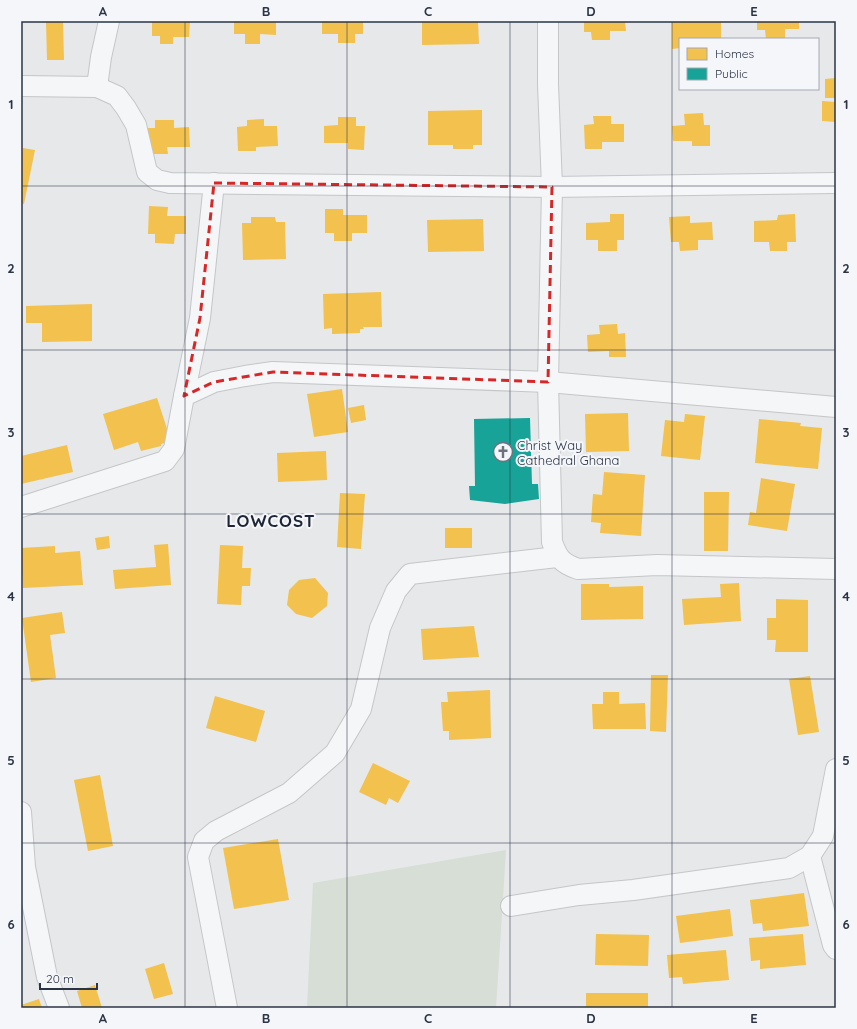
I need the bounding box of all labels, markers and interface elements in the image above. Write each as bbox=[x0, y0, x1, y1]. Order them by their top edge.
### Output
text: A bbox=[99, 3, 108, 19]
text: B bbox=[262, 3, 270, 19]
text: C bbox=[424, 3, 432, 19]
text: D bbox=[586, 3, 596, 19]
text: E bbox=[750, 3, 758, 19]
legend bbox=[679, 38, 819, 90]
text: Homes bbox=[715, 46, 755, 61]
text: Public bbox=[715, 66, 748, 81]
text: 1 bbox=[8, 96, 14, 112]
text: 1 bbox=[843, 96, 849, 112]
text: 2 bbox=[7, 260, 15, 276]
text: 2 bbox=[842, 260, 850, 276]
text: 3 bbox=[8, 424, 15, 440]
text: 3 bbox=[843, 424, 850, 440]
place label: Christ Way Cathedral Ghana bbox=[517, 437, 619, 468]
church icon: Christ Way Cathedral Ghana bbox=[492, 441, 514, 463]
district label: LOWCOST bbox=[226, 510, 316, 531]
text: 4 bbox=[7, 588, 15, 604]
text: 4 bbox=[842, 588, 850, 604]
text: 5 bbox=[7, 752, 15, 768]
text: 5 bbox=[842, 752, 850, 768]
text: 6 bbox=[7, 916, 15, 932]
text: 6 bbox=[842, 916, 850, 932]
scale bar bbox=[40, 965, 97, 991]
text: 20 m bbox=[46, 971, 74, 986]
text: A bbox=[99, 1010, 108, 1026]
text: B bbox=[262, 1010, 270, 1026]
text: C bbox=[424, 1010, 432, 1026]
text: D bbox=[586, 1010, 596, 1026]
text: E bbox=[750, 1010, 758, 1026]

